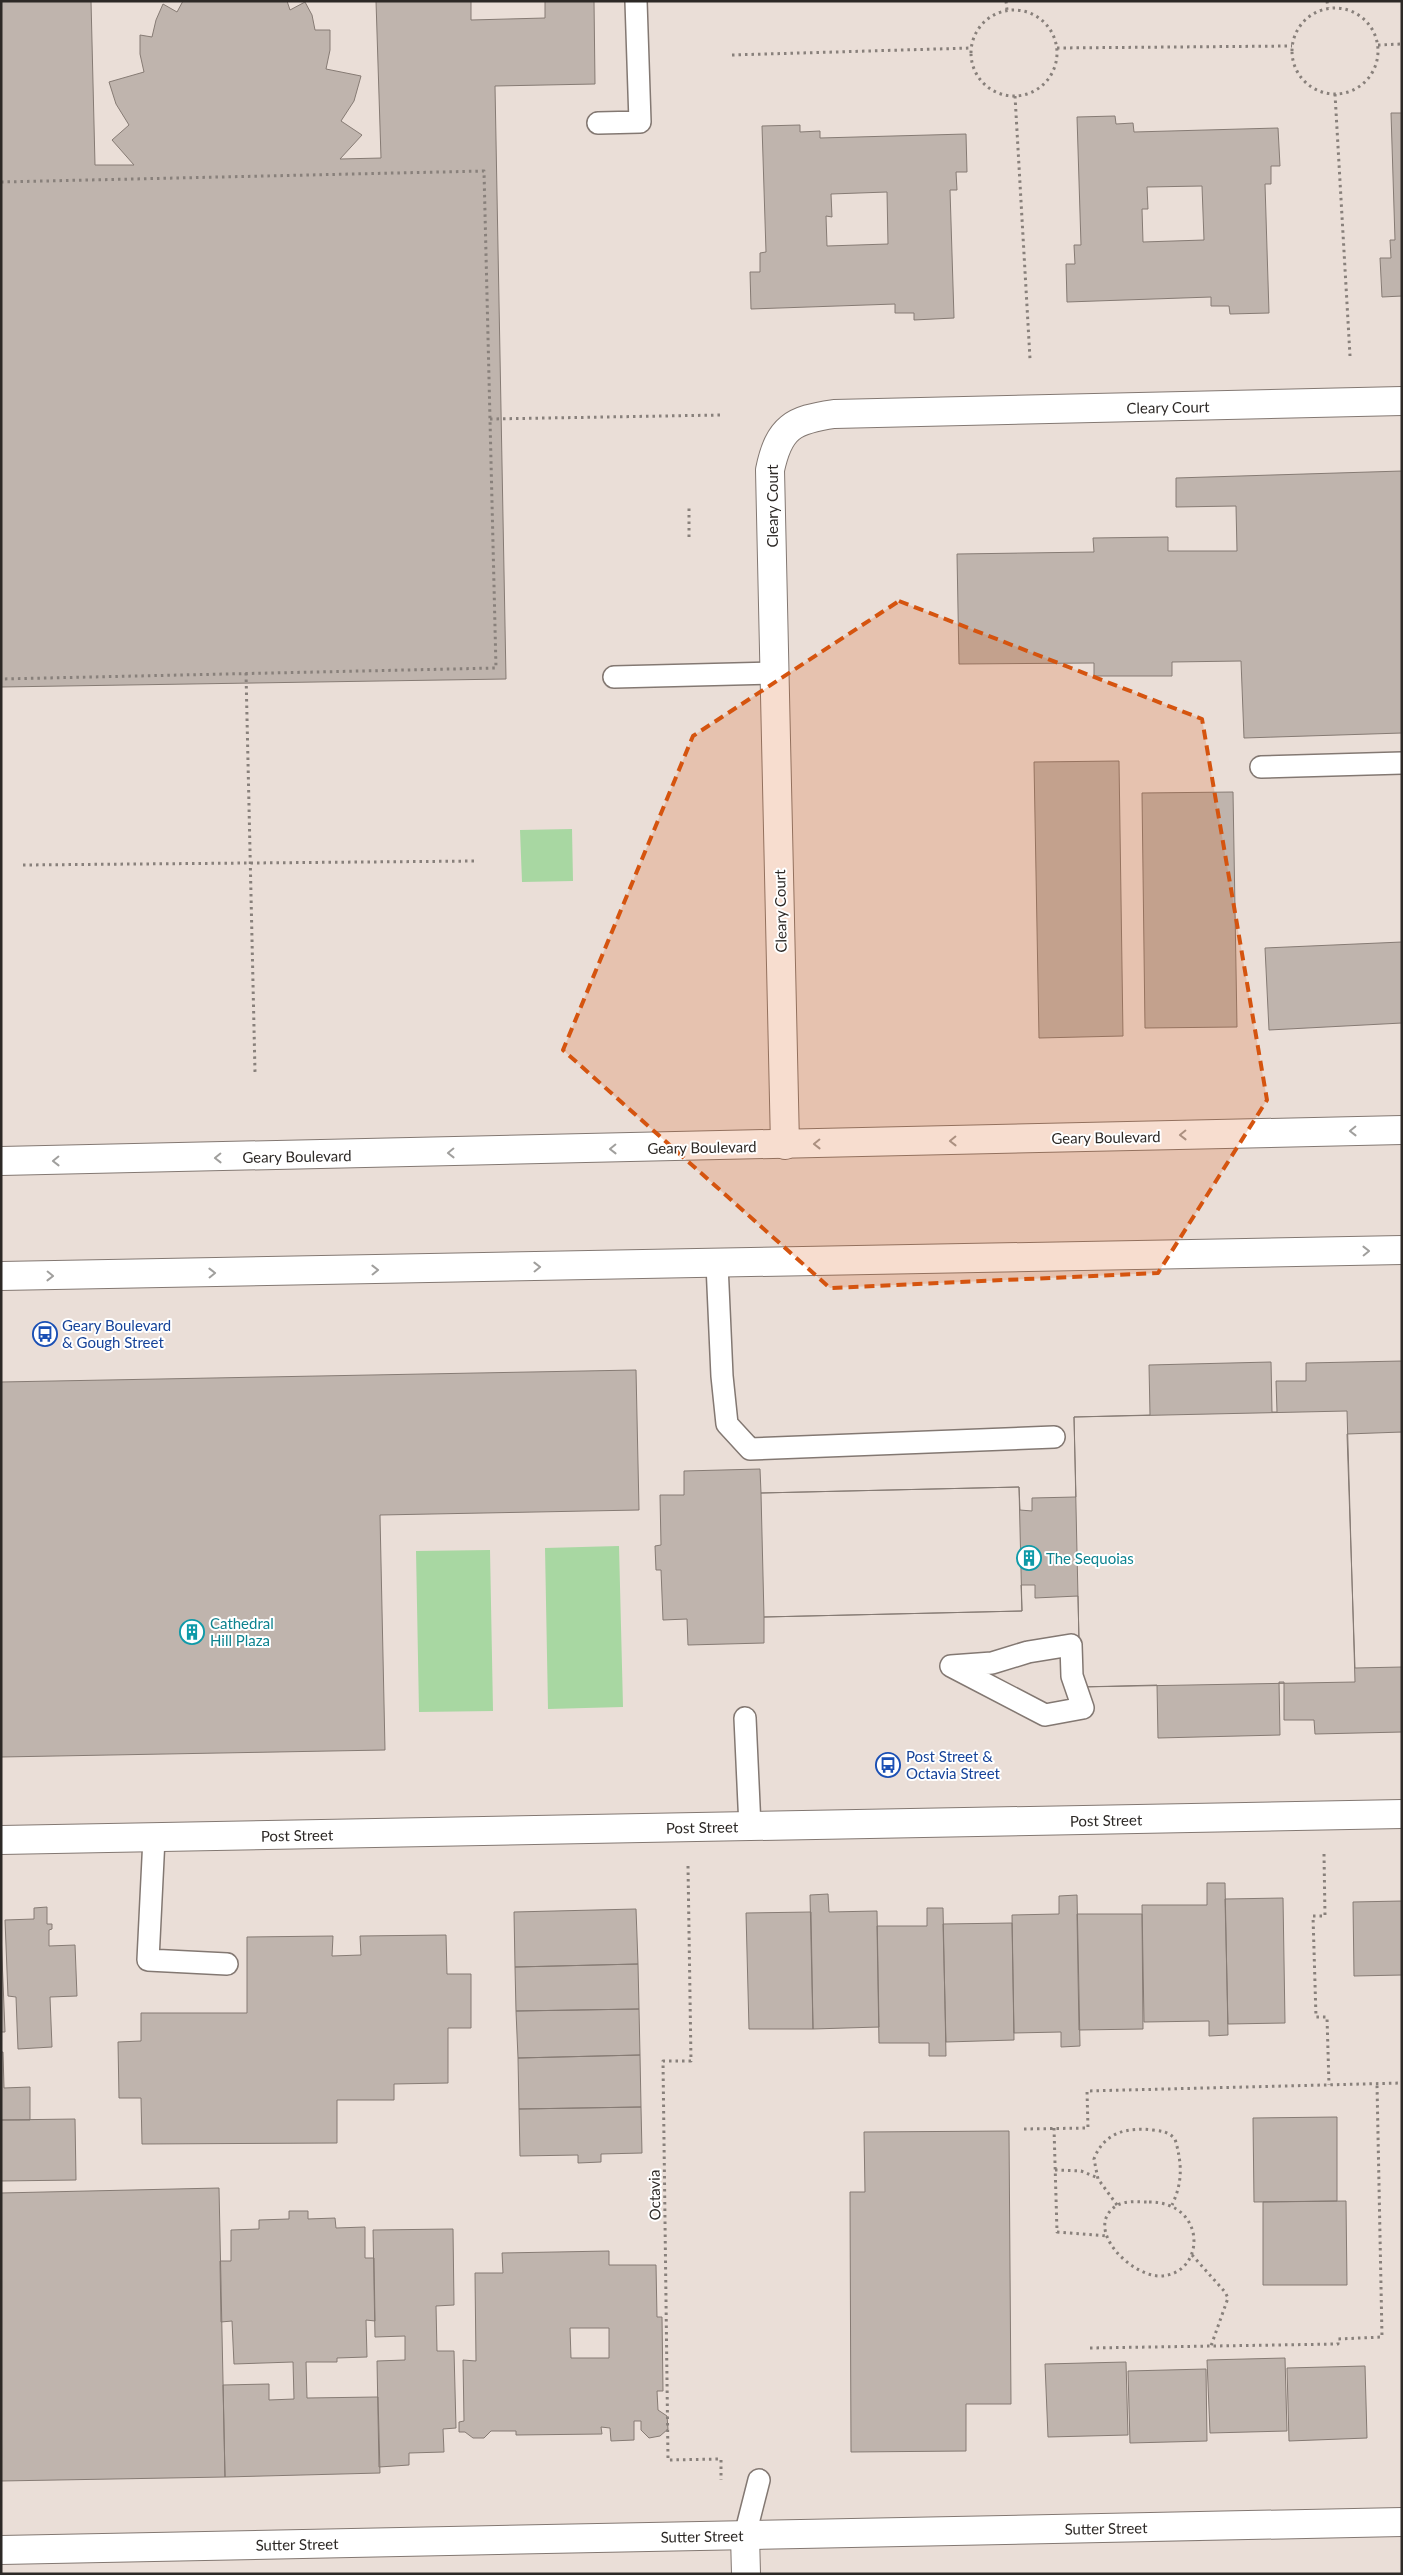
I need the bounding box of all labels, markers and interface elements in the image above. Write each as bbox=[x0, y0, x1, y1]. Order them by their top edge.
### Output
street label: Cleary Court bbox=[1126, 397, 1210, 417]
street label: Cleary Court bbox=[763, 464, 781, 548]
street label: Cleary Court bbox=[770, 869, 790, 953]
one-way arrow bbox=[1349, 1126, 1357, 1137]
street label: Geary Boulevard bbox=[1051, 1127, 1161, 1147]
one-way arrow bbox=[1179, 1130, 1187, 1141]
one-way arrow bbox=[949, 1136, 956, 1146]
street label: Geary Boulevard bbox=[647, 1137, 757, 1157]
one-way arrow bbox=[813, 1139, 820, 1149]
one-way arrow bbox=[609, 1144, 617, 1154]
street label: Geary Boulevard bbox=[242, 1146, 352, 1166]
one-way arrow bbox=[447, 1147, 455, 1158]
one-way arrow bbox=[214, 1153, 222, 1163]
one-way arrow bbox=[52, 1156, 60, 1166]
one-way arrow bbox=[1362, 1246, 1370, 1256]
one-way arrow bbox=[534, 1262, 542, 1273]
one-way arrow bbox=[371, 1265, 379, 1276]
one-way arrow bbox=[209, 1268, 217, 1279]
one-way arrow bbox=[46, 1271, 54, 1281]
place label: Geary Boulevard & Gough Street bbox=[62, 1316, 171, 1351]
bus stop icon: Geary Boulevard & Gough Street bbox=[32, 1321, 58, 1347]
building icon: The Sequoias bbox=[1016, 1545, 1042, 1571]
place label: The Sequoias bbox=[1046, 1549, 1134, 1567]
place label: Cathedral Hill Plaza bbox=[210, 1614, 274, 1649]
building icon: Cathedral Hill Plaza bbox=[179, 1619, 205, 1645]
place label: Post Street & Octavia Street bbox=[906, 1747, 1000, 1782]
bus stop icon: Post Street & Octavia Street bbox=[875, 1752, 901, 1778]
street label: Post Street bbox=[1070, 1810, 1143, 1830]
street label: Post Street bbox=[666, 1817, 739, 1837]
street label: Post Street bbox=[261, 1825, 334, 1845]
street label: Octavia bbox=[645, 2170, 663, 2220]
street label: Sutter Street bbox=[1064, 2518, 1148, 2538]
street label: Sutter Street bbox=[660, 2526, 744, 2546]
street label: Sutter Street bbox=[255, 2534, 339, 2554]

